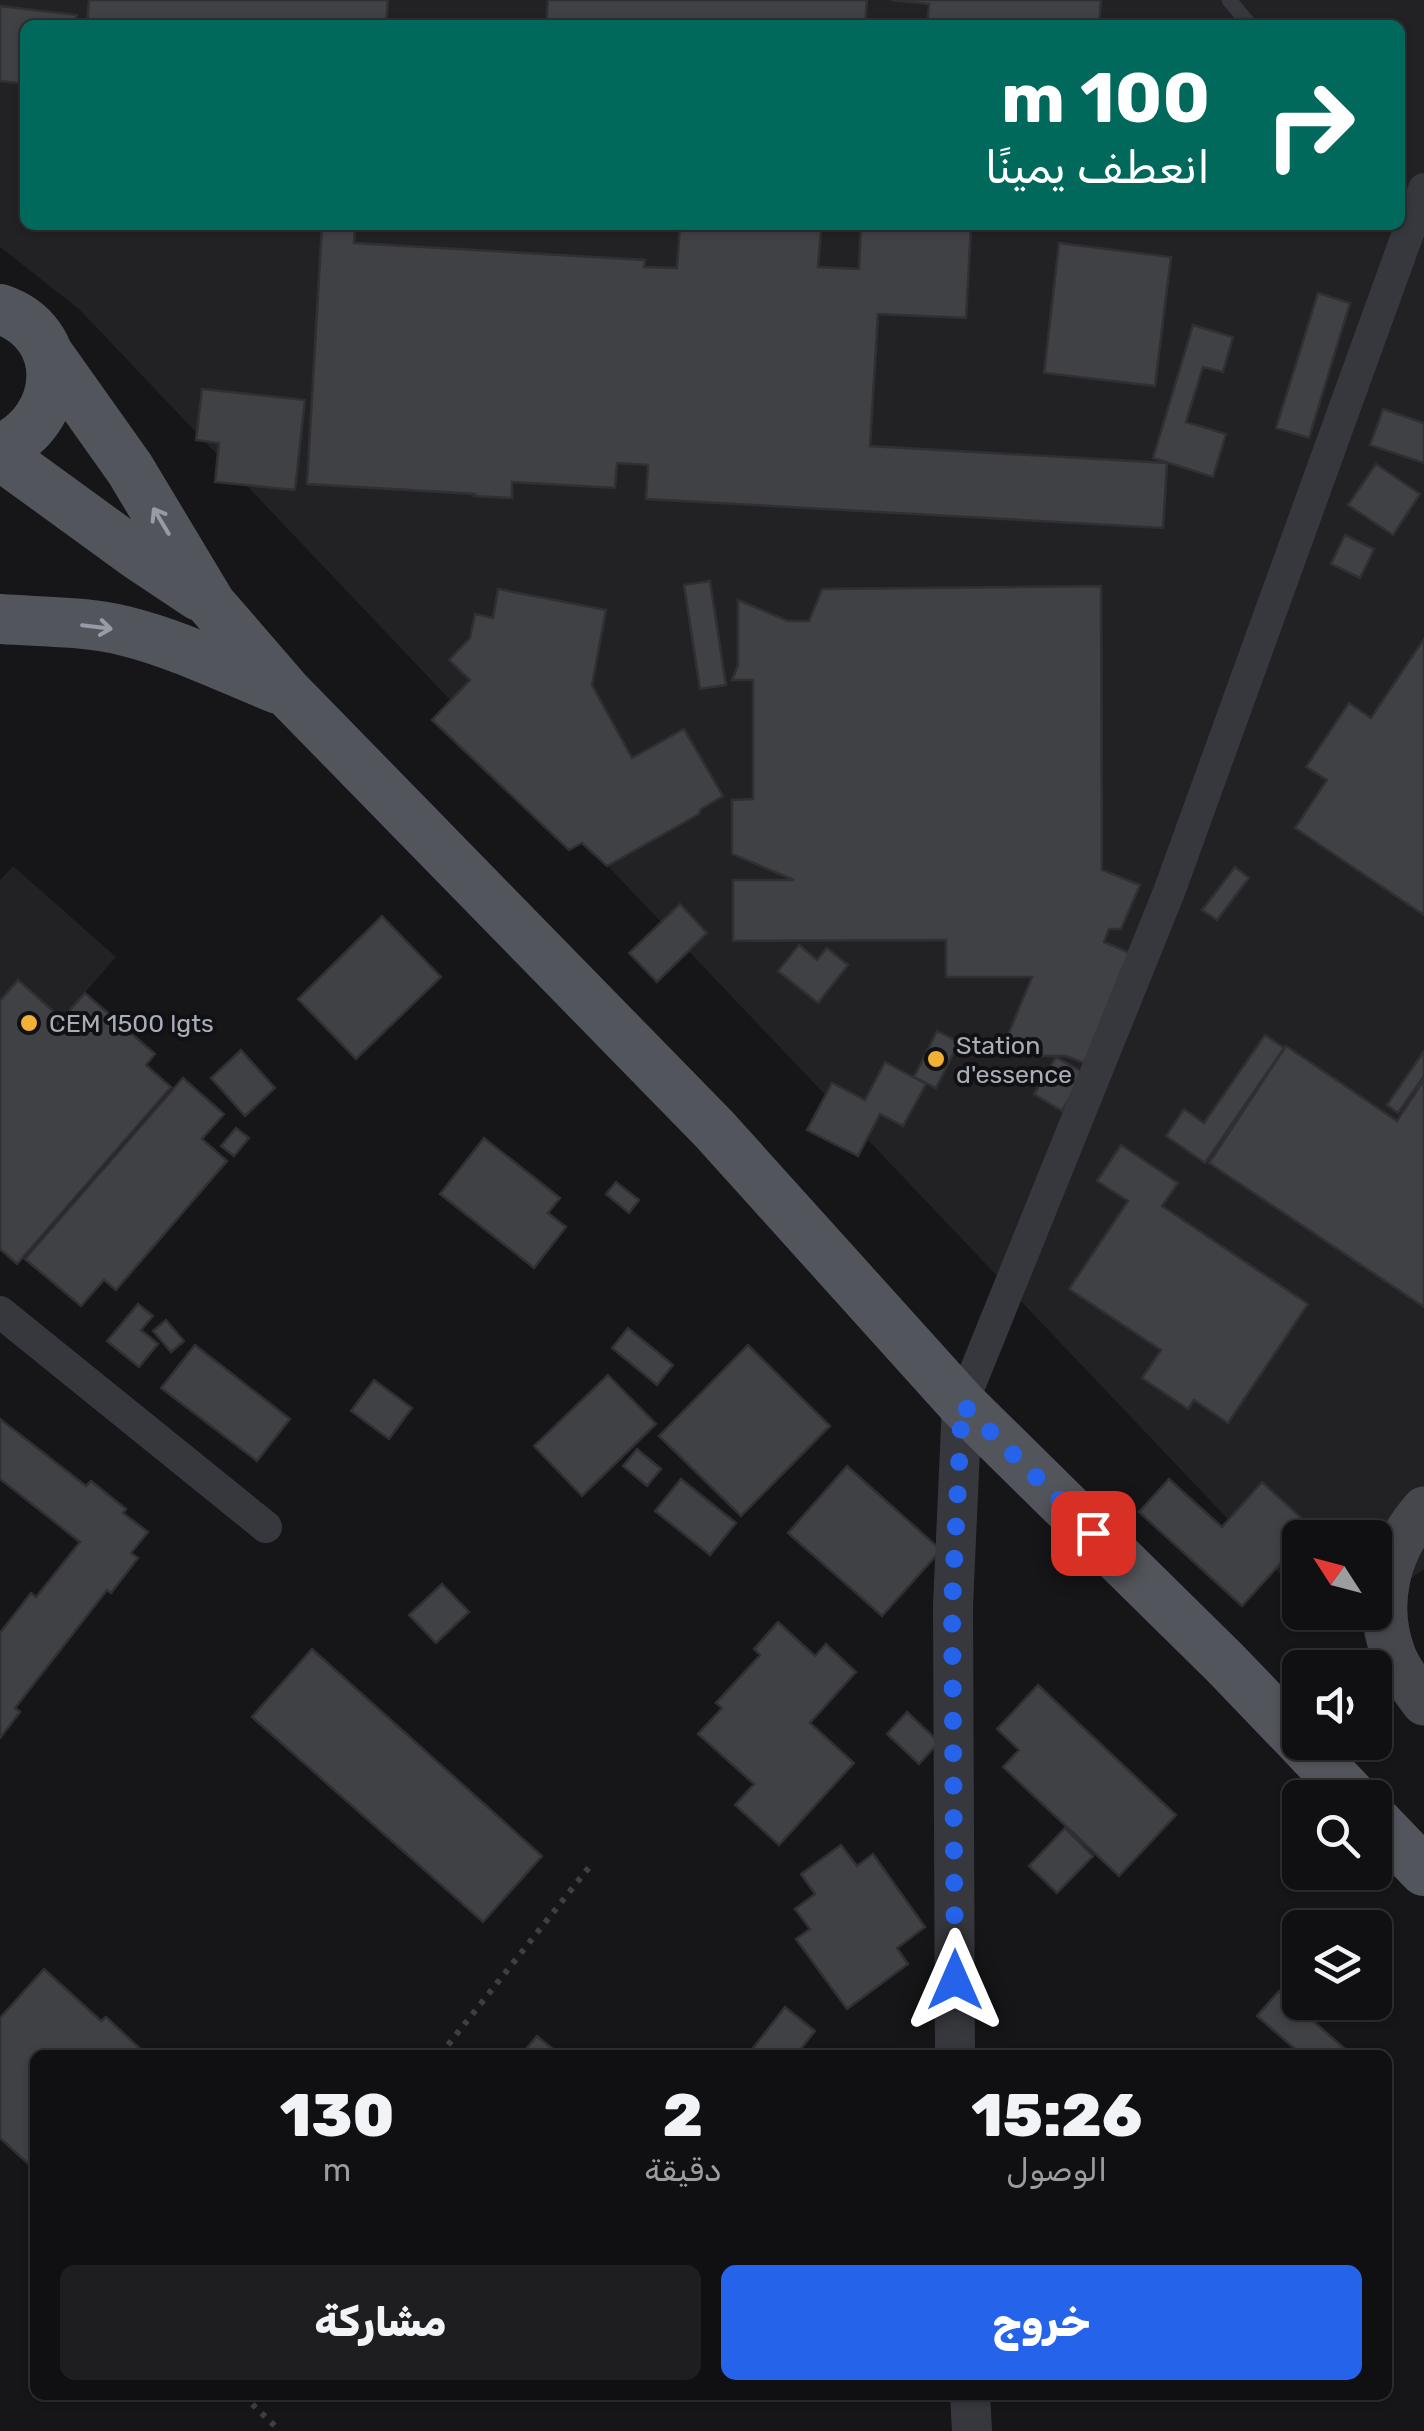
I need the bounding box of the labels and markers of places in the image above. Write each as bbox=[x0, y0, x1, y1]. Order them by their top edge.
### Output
place label: CEM 1500 lgts bbox=[49, 1009, 214, 1038]
marker: CEM 1500 lgts bbox=[18, 1012, 40, 1034]
place label: Station d'essence bbox=[956, 1031, 1072, 1089]
marker: Station d'essence bbox=[925, 1048, 947, 1070]
pin bbox=[1051, 1491, 1136, 1576]

